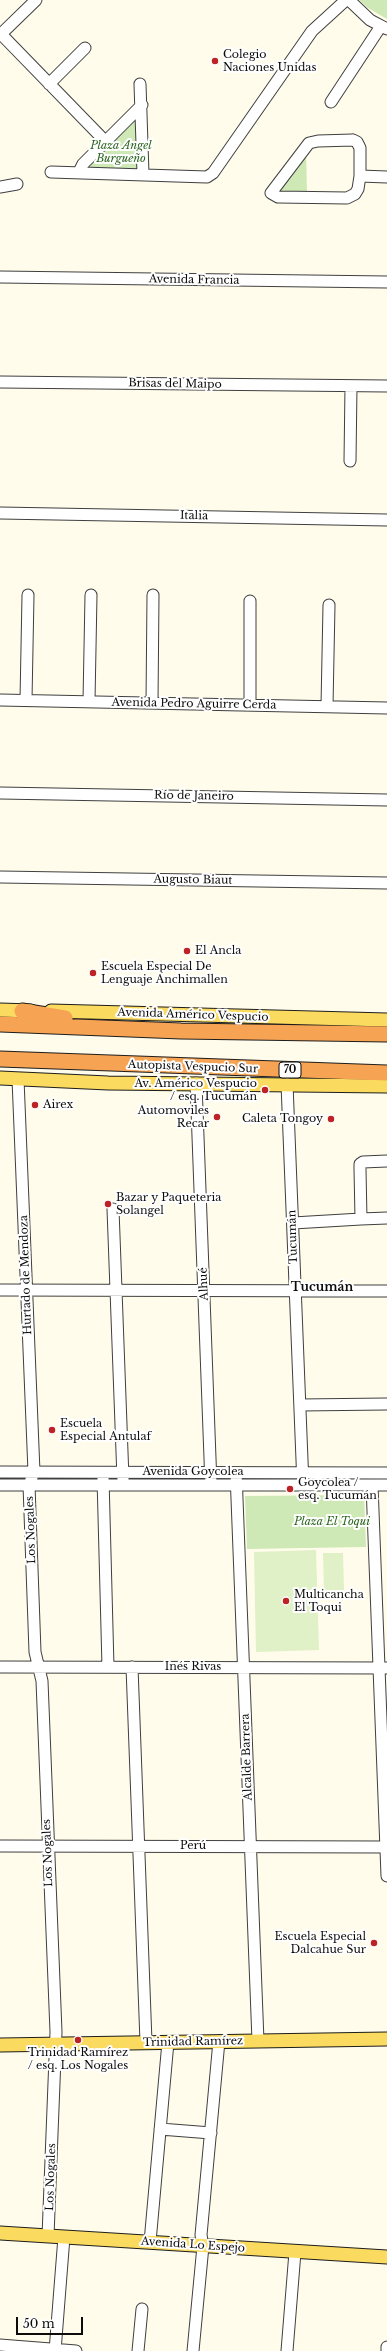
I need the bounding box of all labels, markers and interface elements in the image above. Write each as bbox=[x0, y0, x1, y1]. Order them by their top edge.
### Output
place label: Colegio Naciones Unidas bbox=[223, 48, 316, 74]
marker: Colegio Naciones Unidas bbox=[210, 56, 220, 66]
park label: Plaza Angel Burgueño bbox=[90, 139, 152, 165]
street label: Avenida Francia bbox=[149, 273, 239, 287]
street label: Brisas del Maipo bbox=[128, 377, 222, 391]
street label: Italia bbox=[180, 509, 208, 523]
street label: Avenida Pedro Aguirre Cerda bbox=[111, 696, 277, 712]
street label: Río de Janeiro bbox=[154, 789, 234, 803]
street label: Augusto Biaut bbox=[153, 873, 233, 887]
place label: El Ancla bbox=[195, 944, 241, 958]
marker: El Ancla bbox=[182, 946, 192, 956]
place label: Escuela Especial De Lenguaje Anchimallen bbox=[101, 960, 228, 986]
marker: Escuela Especial De Lenguaje Anchimallen bbox=[88, 968, 98, 978]
street label: Avenida Américo Vespucio bbox=[117, 1006, 269, 1024]
street label: Autopista Vespucio Sur bbox=[128, 1058, 258, 1076]
road number: 70 bbox=[279, 1062, 301, 1078]
place label: Av. Américo Vespucio / esq. Tucumán bbox=[134, 1077, 257, 1103]
marker: Av. Américo Vespucio / esq. Tucumán bbox=[260, 1085, 270, 1095]
place label: Airex bbox=[43, 1098, 73, 1112]
marker: Airex bbox=[30, 1100, 40, 1110]
place label: Automoviles Recar bbox=[138, 1104, 209, 1130]
marker: Automoviles Recar bbox=[212, 1112, 222, 1122]
place label: Caleta Tongoy bbox=[242, 1112, 323, 1126]
marker: Caleta Tongoy bbox=[326, 1114, 336, 1124]
place label: Bazar y Paqueteria Solangel bbox=[116, 1191, 221, 1217]
marker: Bazar y Paqueteria Solangel bbox=[103, 1199, 113, 1209]
street label: Tucumán bbox=[285, 1210, 301, 1264]
street label: Hurtado de Mendoza bbox=[17, 1215, 35, 1335]
street label: Alhué bbox=[197, 1267, 211, 1301]
district label: Tucumán bbox=[291, 1281, 353, 1295]
place label: Escuela Especial Antulaf bbox=[60, 1417, 151, 1443]
marker: Escuela Especial Antulaf bbox=[47, 1425, 57, 1435]
street label: Avenida Goycolea bbox=[142, 1465, 244, 1479]
place label: Goycolea / esq. Tucumán bbox=[298, 1476, 377, 1502]
marker: Goycolea / esq. Tucumán bbox=[285, 1484, 295, 1494]
street label: Los Nogales bbox=[23, 1496, 39, 1564]
park label: Plaza El Toqui bbox=[294, 1515, 370, 1529]
place label: Multicancha El Toqui bbox=[294, 1588, 364, 1614]
marker: Multicancha El Toqui bbox=[281, 1596, 291, 1606]
street label: Inés Rivas bbox=[165, 1660, 221, 1674]
street label: Alcalde Barrera bbox=[239, 1713, 255, 1801]
street label: Los Nogales bbox=[40, 1819, 56, 1887]
street label: Perú bbox=[180, 1839, 206, 1853]
place label: Escuela Especial Dalcahue Sur bbox=[275, 1930, 366, 1956]
marker: Escuela Especial Dalcahue Sur bbox=[369, 1938, 379, 1948]
marker: Trinidad Ramírez / esq. Los Nogales bbox=[73, 2035, 83, 2045]
street label: Trinidad Ramírez bbox=[143, 2035, 243, 2049]
place label: Trinidad Ramírez / esq. Los Nogales bbox=[28, 2046, 128, 2072]
street label: Los Nogales bbox=[43, 2143, 59, 2211]
street label: Avenida Lo Espejo bbox=[141, 2235, 245, 2255]
scale bar bbox=[18, 2309, 85, 2335]
text: 50 m bbox=[23, 2316, 55, 2331]

